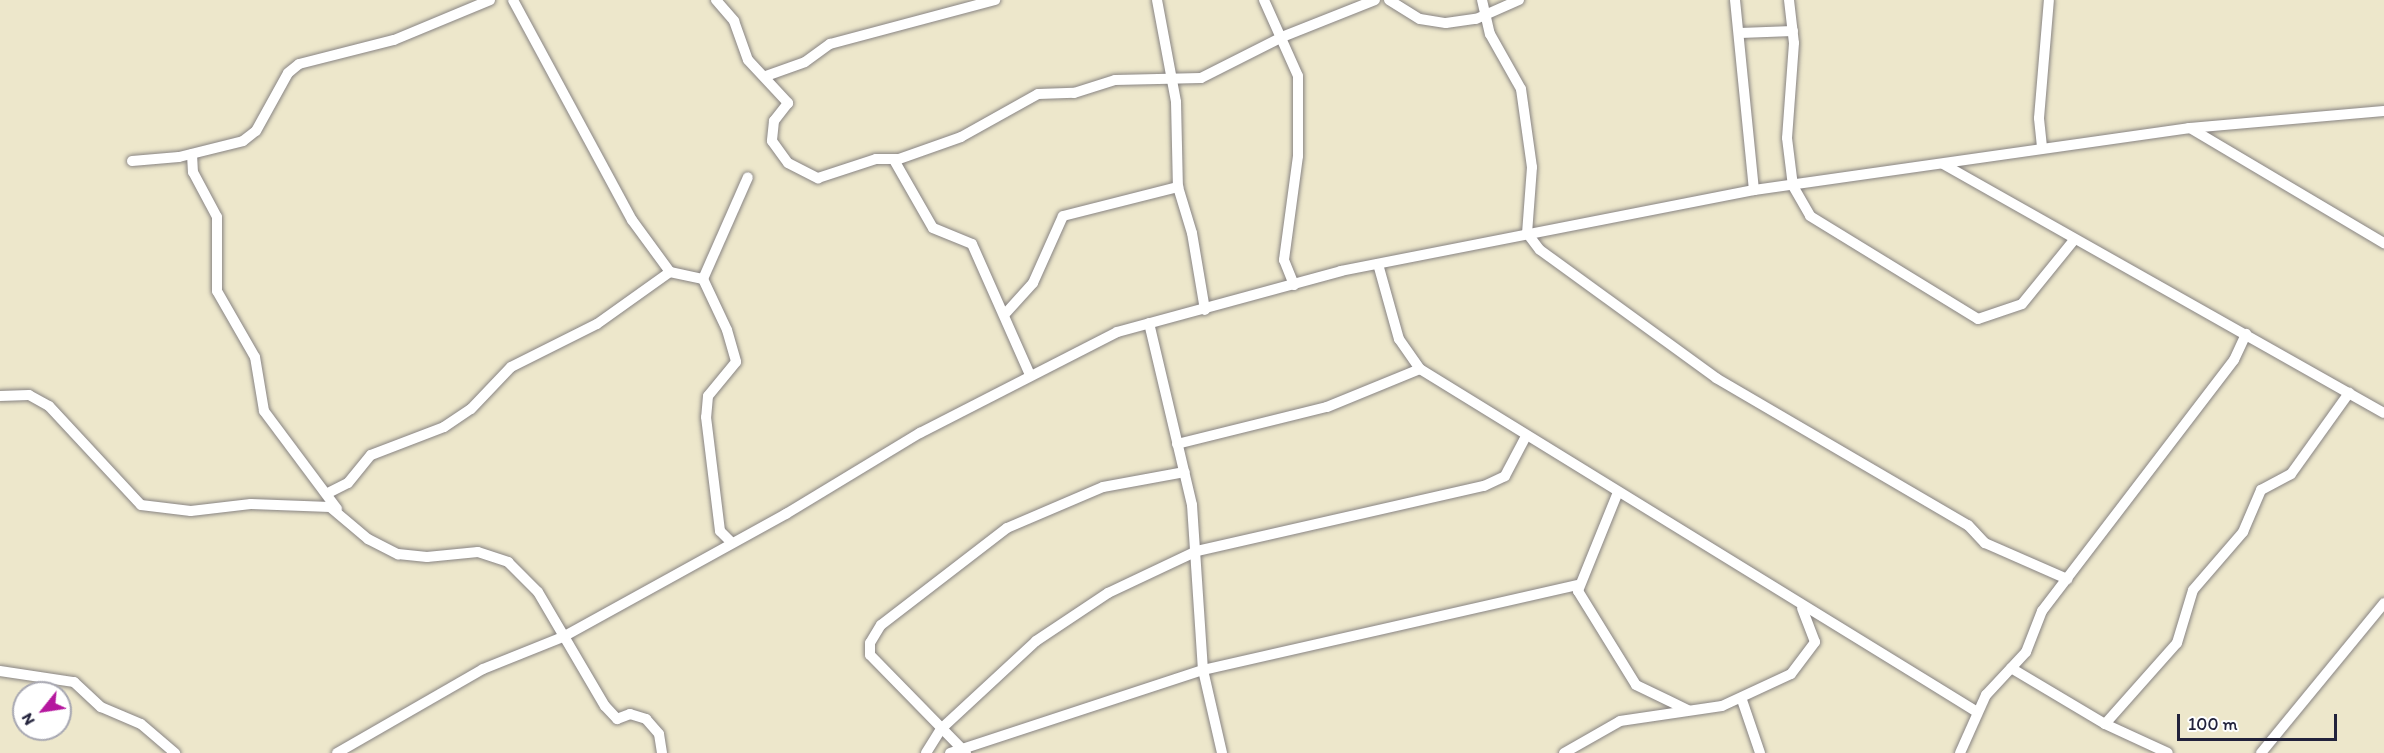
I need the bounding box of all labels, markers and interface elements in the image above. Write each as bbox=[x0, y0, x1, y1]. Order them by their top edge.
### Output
north arrow bbox=[12, 681, 72, 741]
scale bar bbox=[2180, 702, 2340, 740]
text: N bbox=[17, 710, 39, 729]
text: 100 m bbox=[2188, 713, 2238, 735]

